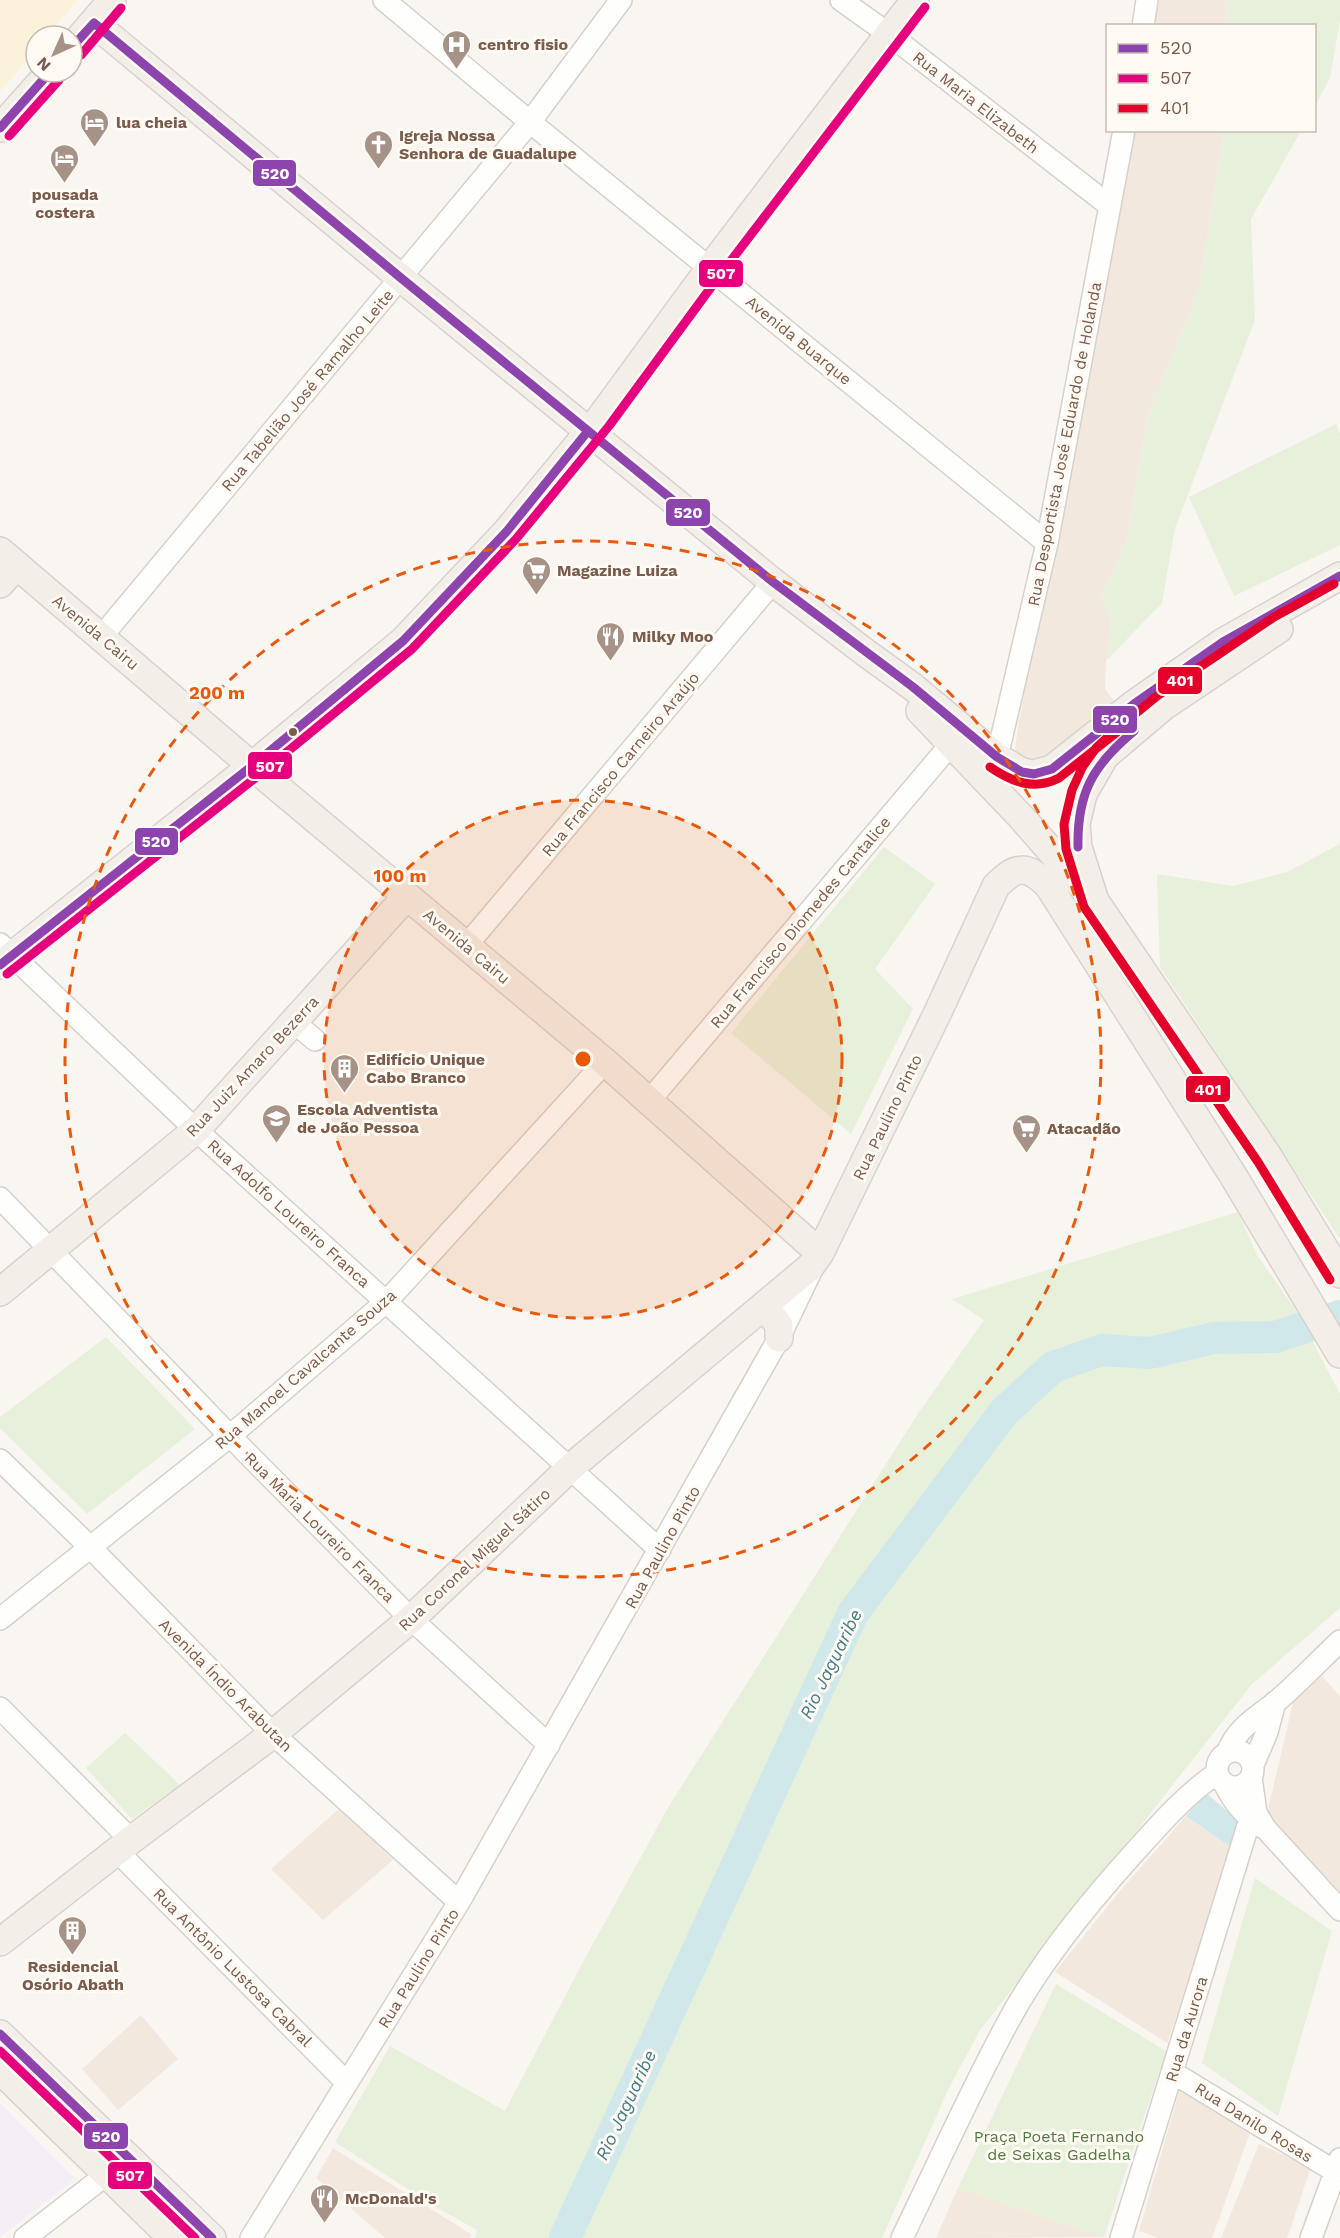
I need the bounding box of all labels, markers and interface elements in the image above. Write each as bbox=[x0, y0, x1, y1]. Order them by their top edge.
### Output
north arrow bbox=[24, 24, 84, 84]
legend bbox=[1106, 24, 1316, 132]
hospital icon: centro fisio bbox=[441, 28, 473, 70]
place label: centro fisio bbox=[478, 35, 568, 54]
text: 520 bbox=[1160, 37, 1192, 58]
street label: Rua Maria Elizabeth bbox=[909, 47, 1042, 157]
text: N bbox=[33, 53, 55, 75]
text: 507 bbox=[1160, 67, 1191, 88]
text: 401 bbox=[1160, 97, 1189, 118]
hotel icon: lua cheia bbox=[79, 106, 111, 148]
place label: lua cheia bbox=[116, 113, 188, 132]
place label: Igreja Nossa Senhora de Guadalupe bbox=[399, 126, 577, 163]
church icon: Igreja Nossa Senhora de Guadalupe bbox=[362, 128, 394, 170]
hotel icon: pousada costera bbox=[49, 142, 81, 184]
line badge: 520 bbox=[252, 159, 297, 187]
text: 520 bbox=[260, 164, 290, 183]
place label: pousada costera bbox=[32, 185, 99, 222]
line badge: 507 bbox=[698, 259, 744, 288]
text: 507 bbox=[707, 264, 736, 283]
street label: Rua Desportista José Eduardo de Holanda bbox=[1024, 280, 1105, 608]
street label: Rua Tabelião José Ramalho Leite bbox=[217, 286, 397, 495]
street label: Avenida Buarque bbox=[742, 292, 855, 389]
line badge: 520 bbox=[665, 498, 711, 527]
text: 520 bbox=[673, 503, 703, 522]
supermarket icon: Magazine Luiza bbox=[520, 554, 552, 596]
place label: Magazine Luiza bbox=[557, 561, 678, 580]
street label: Avenida Cairu bbox=[49, 591, 143, 674]
restaurant icon: Milky Moo bbox=[595, 620, 627, 662]
place label: Milky Moo bbox=[632, 627, 714, 646]
line badge: 401 bbox=[1157, 666, 1203, 695]
street label: Rua Francisco Carneiro Araújo bbox=[538, 668, 703, 860]
text: 401 bbox=[1166, 671, 1194, 690]
text: 200 m bbox=[189, 682, 245, 703]
line badge: 520 bbox=[1092, 705, 1138, 734]
text: 520 bbox=[1100, 710, 1130, 729]
unlabelled marker bbox=[287, 726, 299, 738]
line badge: 507 bbox=[247, 751, 293, 780]
text: 507 bbox=[256, 757, 285, 776]
street label: Rua Francisco Diomedes Cantalice bbox=[706, 813, 895, 1032]
line badge: 520 bbox=[134, 827, 179, 856]
text: 520 bbox=[141, 832, 171, 851]
text: 100 m bbox=[373, 865, 427, 886]
street label: Avenida Cairu bbox=[420, 905, 514, 988]
street label: Rua Juiz Amaro Bezerra bbox=[182, 992, 323, 1141]
centre of rings bbox=[573, 1049, 593, 1069]
place label: Edifício Unique Cabo Branco bbox=[366, 1050, 485, 1087]
street label: Rua Paulino Pinto bbox=[849, 1051, 926, 1183]
building icon: Edifício Unique Cabo Branco bbox=[329, 1052, 361, 1094]
line badge: 401 bbox=[1185, 1075, 1231, 1103]
text: 401 bbox=[1194, 1080, 1222, 1099]
place label: Escola Adventista de João Pessoa bbox=[297, 1100, 439, 1137]
school or university icon: Escola Adventista de João Pessoa bbox=[260, 1102, 292, 1144]
supermarket icon: Atacadão bbox=[1010, 1112, 1042, 1154]
place label: Atacadão bbox=[1047, 1119, 1121, 1138]
street label: Rua Adolfo Loureiro Franca bbox=[203, 1135, 374, 1291]
street label: Rua Manoel Cavalcante Souza bbox=[211, 1285, 400, 1453]
street label: Rua Maria Loureiro Franca bbox=[241, 1448, 399, 1606]
street label: Rua Paulino Pinto bbox=[621, 1483, 704, 1612]
street label: Rua Coronel Miguel Sátiro bbox=[394, 1484, 554, 1635]
water label: Rio Jaguaribe bbox=[795, 1606, 866, 1722]
street label: Avenida Índio Arabutan bbox=[155, 1615, 296, 1756]
street label: Rua Antônio Lustosa Cabral bbox=[149, 1884, 316, 2051]
street label: Rua Paulino Pinto bbox=[374, 1905, 463, 2032]
building icon: Residencial Osório Abath bbox=[57, 1914, 89, 1956]
place label: Residencial Osório Abath bbox=[22, 1957, 124, 1994]
street label: Rua da Aurora bbox=[1161, 1974, 1212, 2084]
water label: Rio Jaguaribe bbox=[591, 2046, 660, 2163]
street label: Rua Danilo Rosas bbox=[1191, 2079, 1316, 2166]
line badge: 520 bbox=[83, 2122, 129, 2150]
text: 520 bbox=[91, 2127, 121, 2146]
park label: Praça Poeta Fernando de Seixas Gadelha bbox=[974, 2127, 1144, 2164]
line badge: 507 bbox=[107, 2161, 153, 2190]
text: 507 bbox=[116, 2166, 145, 2185]
restaurant icon: McDonald's bbox=[308, 2182, 340, 2224]
place label: McDonald's bbox=[345, 2189, 437, 2208]

